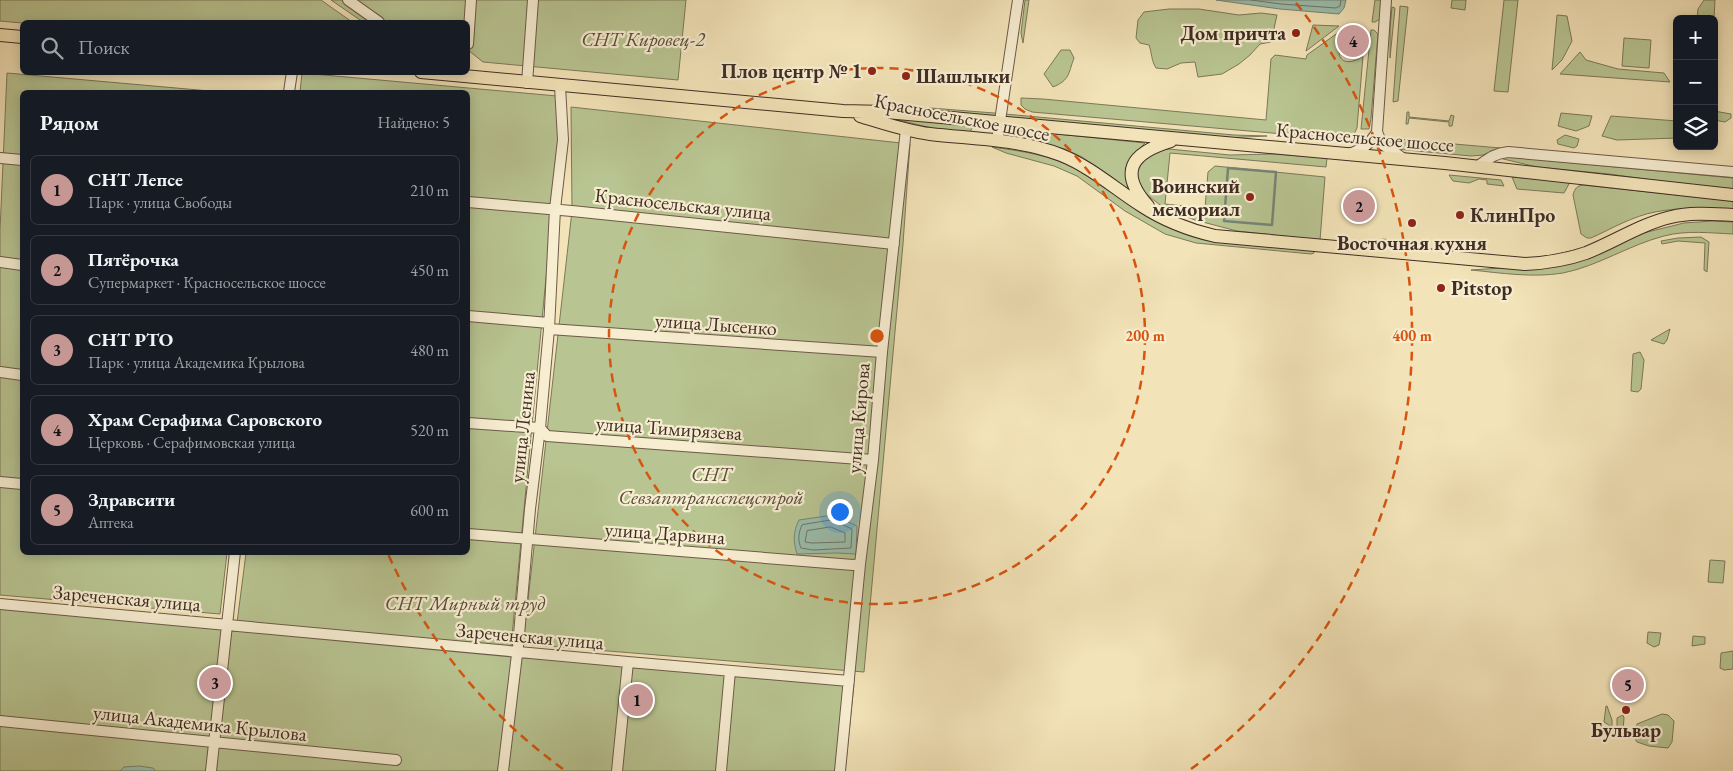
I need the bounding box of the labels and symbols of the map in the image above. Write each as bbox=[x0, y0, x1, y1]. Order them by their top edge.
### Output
place label: Дом причта bbox=[1181, 20, 1286, 46]
pin: 4 bbox=[1337, 22, 1369, 60]
park label: СНТ Кировец-2 bbox=[581, 26, 706, 52]
marker: Дом причта bbox=[1290, 27, 1302, 39]
place label: Плов центр № 1 bbox=[721, 58, 862, 84]
place label: Шашлыки bbox=[916, 63, 1010, 89]
marker: Плов центр № 1 bbox=[866, 65, 878, 77]
marker: Шашлыки bbox=[900, 70, 912, 82]
street label: Красносельское шоссе bbox=[872, 87, 1052, 147]
street label: Красносельское шоссе bbox=[1275, 116, 1455, 158]
place label: Воинский мемориал bbox=[1151, 173, 1240, 222]
street label: Красносельская улица bbox=[593, 182, 773, 226]
pin: 2 bbox=[1343, 187, 1375, 225]
marker: Воинский мемориал bbox=[1244, 191, 1256, 203]
place label: КлинПро bbox=[1470, 202, 1555, 228]
marker: КлинПро bbox=[1454, 209, 1466, 221]
marker: Восточная кухня bbox=[1406, 217, 1418, 229]
place label: Восточная кухня bbox=[1337, 230, 1487, 256]
place label: Pitstop bbox=[1451, 275, 1512, 301]
marker: Pitstop bbox=[1435, 282, 1447, 294]
street label: улица Лысенко bbox=[654, 307, 778, 341]
text: 200 m bbox=[1125, 326, 1165, 345]
text: 400 m bbox=[1392, 326, 1432, 345]
centre of rings bbox=[868, 327, 886, 345]
street label: улица Кирова bbox=[840, 361, 876, 475]
street label: улица Ленина bbox=[503, 370, 541, 484]
street label: улица Тимирязева bbox=[595, 410, 743, 446]
park label: СНТ Севзаптрансспецстрой bbox=[618, 461, 804, 510]
your location bbox=[827, 499, 853, 525]
street label: улица Дарвина bbox=[604, 516, 726, 550]
street label: Зареченская улица bbox=[52, 579, 202, 617]
park label: СНТ Мирный труд bbox=[385, 590, 545, 616]
street label: Зареченская улица bbox=[455, 617, 605, 655]
pin: 3 bbox=[199, 664, 231, 702]
pin: 5 bbox=[1612, 666, 1644, 704]
pin: 1 bbox=[621, 681, 653, 719]
street label: улица Академика Крылова bbox=[92, 699, 308, 747]
marker: Бульвар bbox=[1620, 704, 1632, 716]
place label: Бульвар bbox=[1591, 717, 1661, 743]

